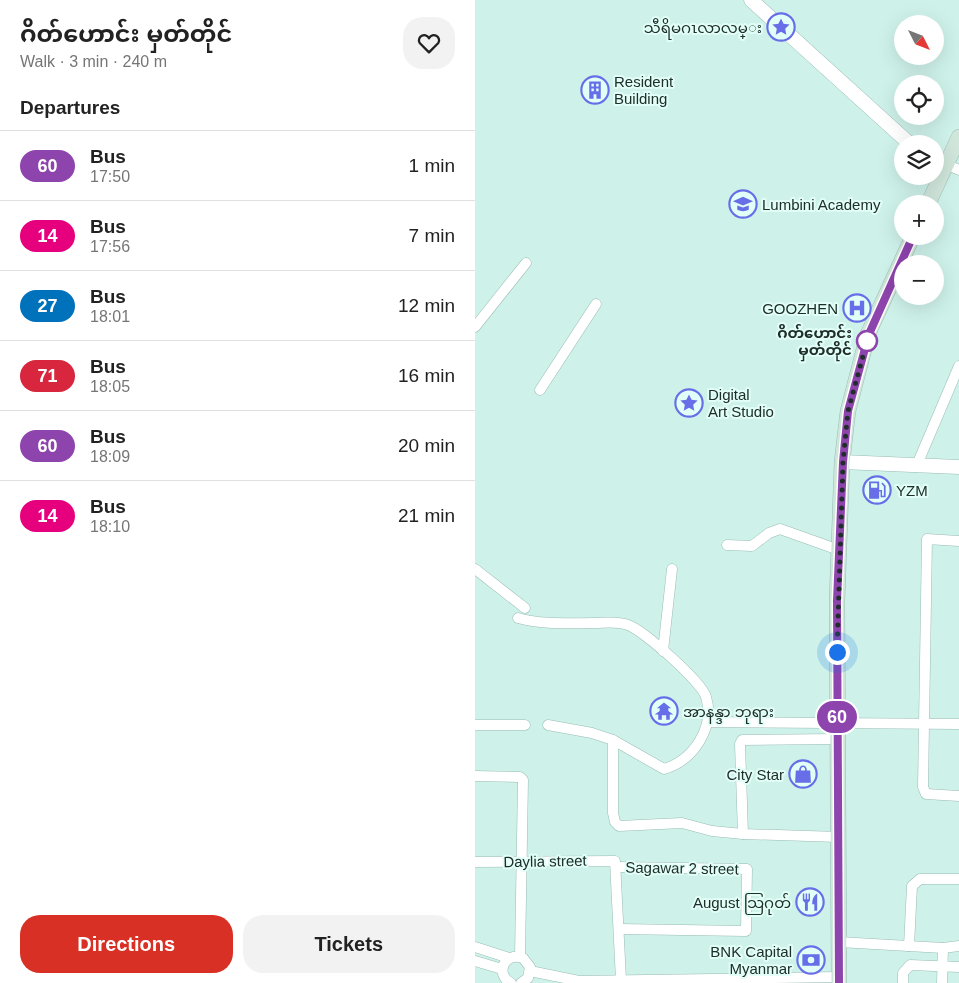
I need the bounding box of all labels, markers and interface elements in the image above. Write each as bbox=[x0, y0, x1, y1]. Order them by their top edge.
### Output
place icon: သီရိမဂၤလာလမ္‌း bbox=[766, 12, 796, 42]
north arrow bbox=[894, 15, 944, 65]
map controls bbox=[894, 15, 944, 305]
button: heart bbox=[403, 17, 455, 69]
place label: သီရိမဂၤလာလမ္‌း bbox=[644, 18, 762, 40]
text: ဂိတ်ဟောင်း မှတ်တိုင် bbox=[20, 20, 232, 47]
text: Walk · 3 min · 240 m bbox=[20, 53, 167, 70]
place label: Resident Building bbox=[614, 73, 674, 107]
building icon: Resident Building bbox=[580, 75, 610, 105]
button: locate bbox=[894, 75, 944, 125]
text: Departures bbox=[20, 97, 120, 118]
button: layers bbox=[894, 135, 944, 185]
text: Bus bbox=[90, 146, 126, 167]
text: 1 min bbox=[409, 155, 455, 176]
text: 60 bbox=[37, 156, 58, 176]
text: 17:50 bbox=[90, 168, 130, 185]
school or university icon: Lumbini Academy bbox=[728, 189, 758, 219]
button: + bbox=[894, 195, 944, 245]
place label: Lumbini Academy bbox=[762, 196, 881, 213]
text: Bus bbox=[90, 216, 126, 237]
text: 7 min bbox=[409, 225, 455, 246]
text: 14 bbox=[37, 226, 58, 246]
text: 17:56 bbox=[90, 238, 130, 255]
button: − bbox=[894, 255, 944, 305]
text: Bus bbox=[90, 286, 126, 307]
hospital icon: GOOZHEN bbox=[842, 293, 872, 323]
text: 12 min bbox=[398, 295, 455, 316]
text: 27 bbox=[37, 296, 58, 316]
place label: GOOZHEN bbox=[762, 300, 838, 317]
text: 18:01 bbox=[90, 308, 130, 325]
place label: ဂိတ်ဟောင်း မှတ်တိုင် bbox=[777, 323, 852, 362]
marker: ဂိတ်ဟောင်း မှတ်တိုင် bbox=[856, 330, 878, 352]
text: Bus bbox=[90, 356, 126, 377]
text: 16 min bbox=[398, 365, 455, 386]
text: 71 bbox=[37, 366, 58, 386]
text: 18:05 bbox=[90, 378, 130, 395]
place label: Digital Art Studio bbox=[708, 386, 774, 420]
place icon: Digital Art Studio bbox=[674, 388, 704, 418]
text: Bus bbox=[90, 426, 126, 447]
text: 20 min bbox=[398, 435, 455, 456]
text: 60 bbox=[37, 436, 58, 456]
text: 18:09 bbox=[90, 448, 130, 465]
fuel station icon: YZM bbox=[862, 475, 892, 505]
place label: YZM bbox=[896, 482, 928, 499]
text: Bus bbox=[90, 496, 126, 517]
text: 21 min bbox=[398, 505, 455, 526]
text: 14 bbox=[37, 506, 58, 526]
text: 18:10 bbox=[90, 518, 130, 535]
your location bbox=[825, 640, 850, 665]
temple icon: အာနန္ဒာ ဘုရား bbox=[649, 696, 679, 726]
line badge: 60 bbox=[815, 701, 859, 733]
place label: အာနန္ဒာ ဘုရား bbox=[683, 703, 774, 724]
text: 60 bbox=[827, 707, 847, 727]
shop icon: City Star bbox=[788, 759, 818, 789]
place label: City Star bbox=[726, 766, 784, 783]
street label: Daylia street bbox=[503, 852, 588, 870]
street label: Sagawar 2 street bbox=[625, 859, 740, 878]
restaurant icon: August သြဂုတ် bbox=[795, 887, 825, 917]
place label: August သြဂုတ် bbox=[693, 893, 791, 915]
button: Directions bbox=[20, 915, 233, 973]
button: Tickets bbox=[243, 915, 455, 973]
place label: BNK Capital Myanmar bbox=[710, 943, 792, 977]
bank icon: BNK Capital Myanmar bbox=[796, 945, 826, 975]

